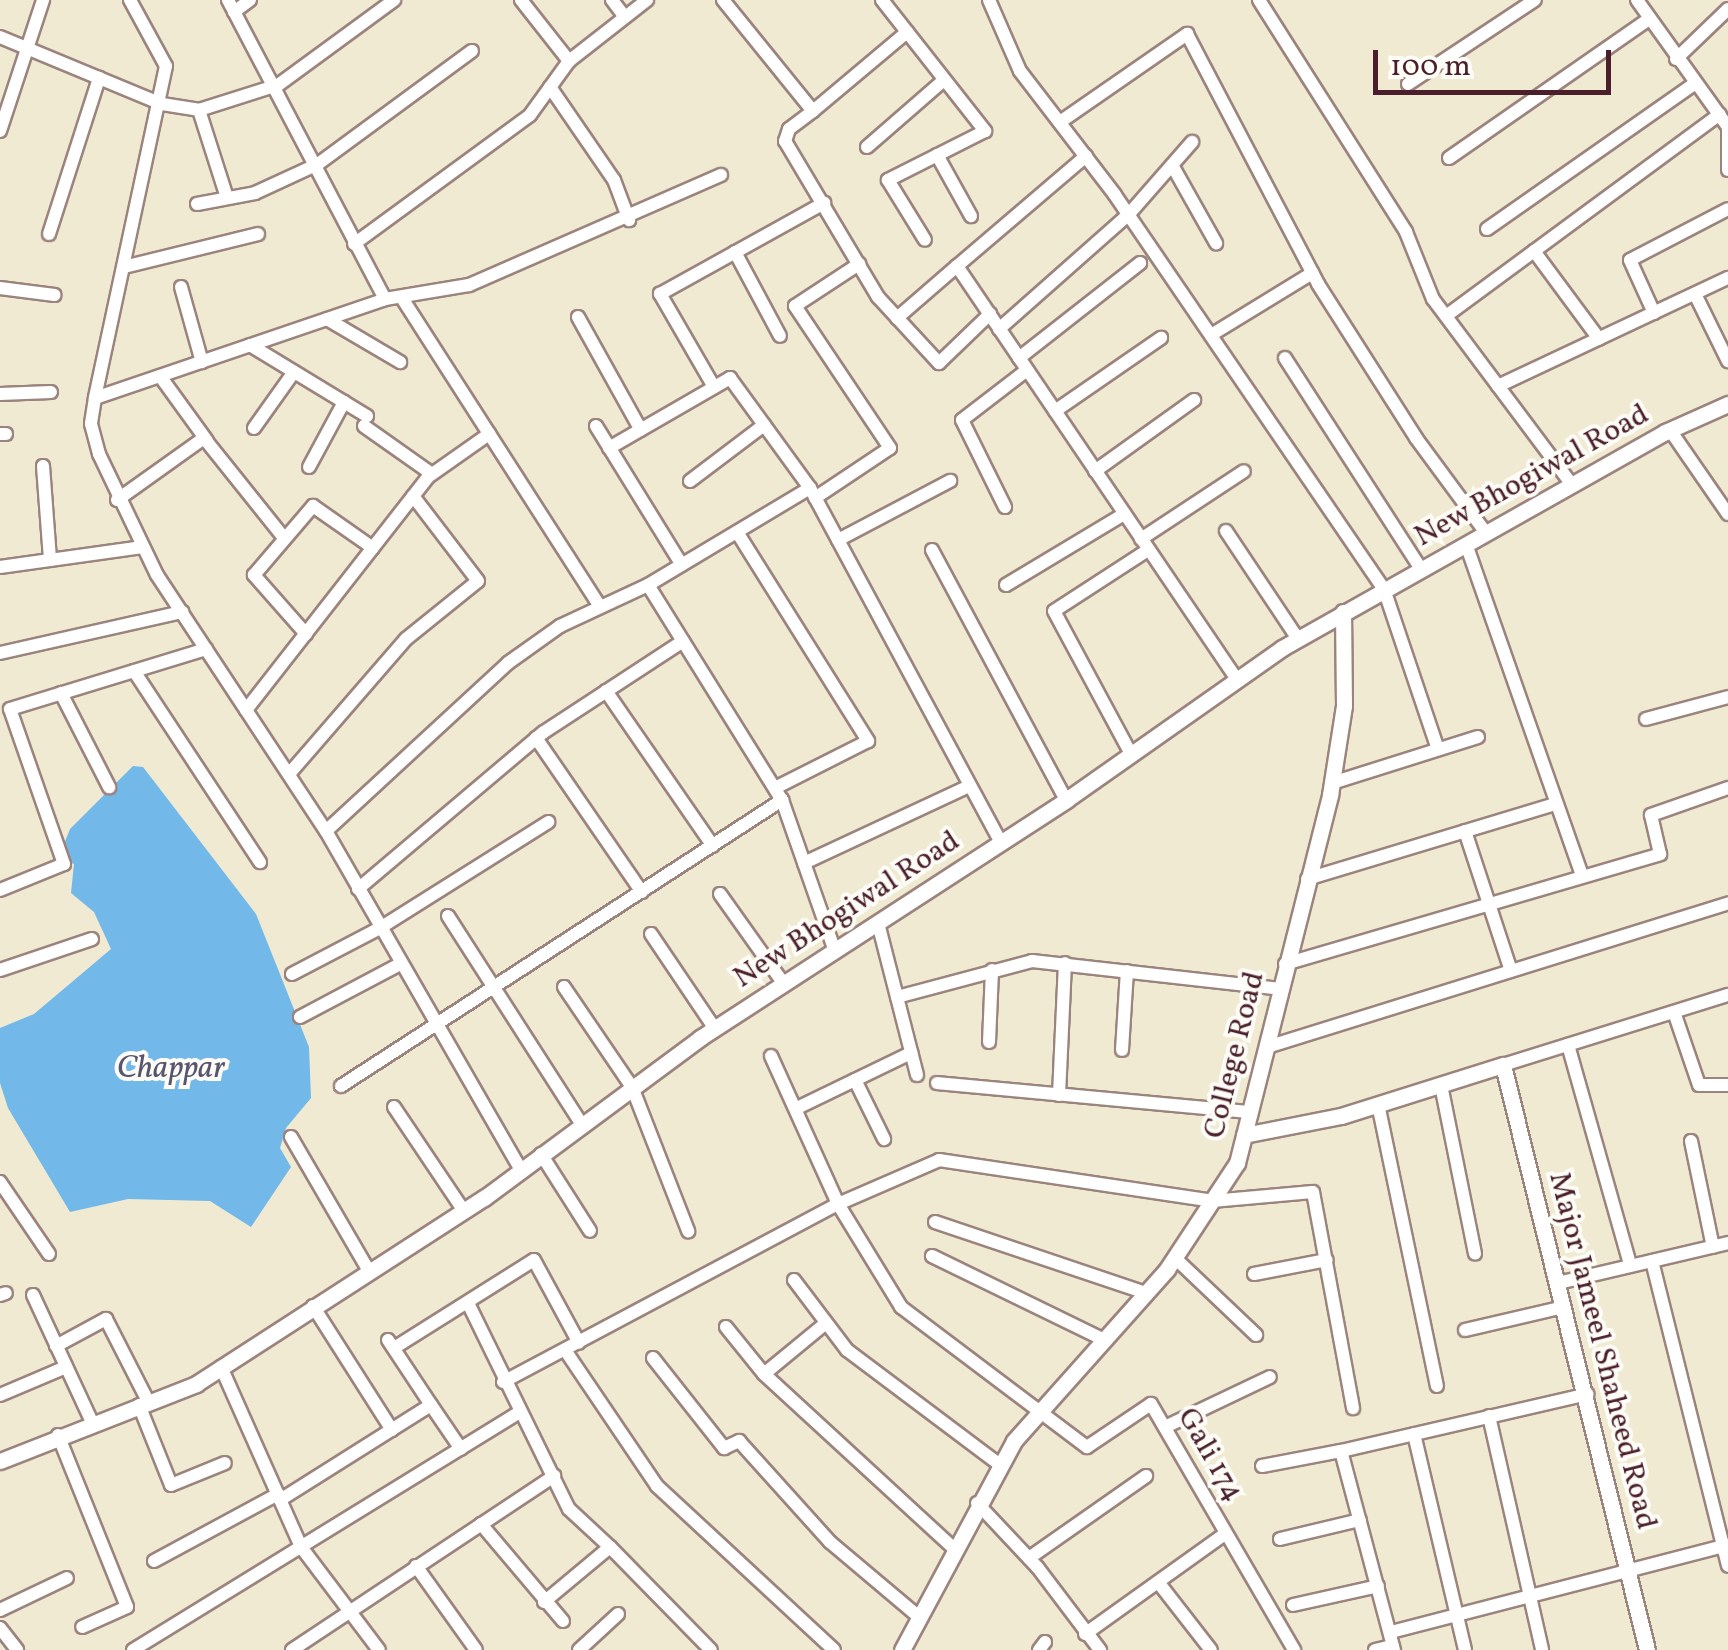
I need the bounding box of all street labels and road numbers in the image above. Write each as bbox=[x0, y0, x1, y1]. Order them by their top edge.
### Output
street label: New Bhogiwal Road bbox=[1408, 396, 1656, 556]
street label: New Bhogiwal Road bbox=[727, 823, 967, 997]
street label: College Road bbox=[1197, 968, 1273, 1142]
street label: Major Jameel Shaheed Road bbox=[1540, 1169, 1664, 1533]
street label: Gali 174 bbox=[1169, 1402, 1251, 1508]

